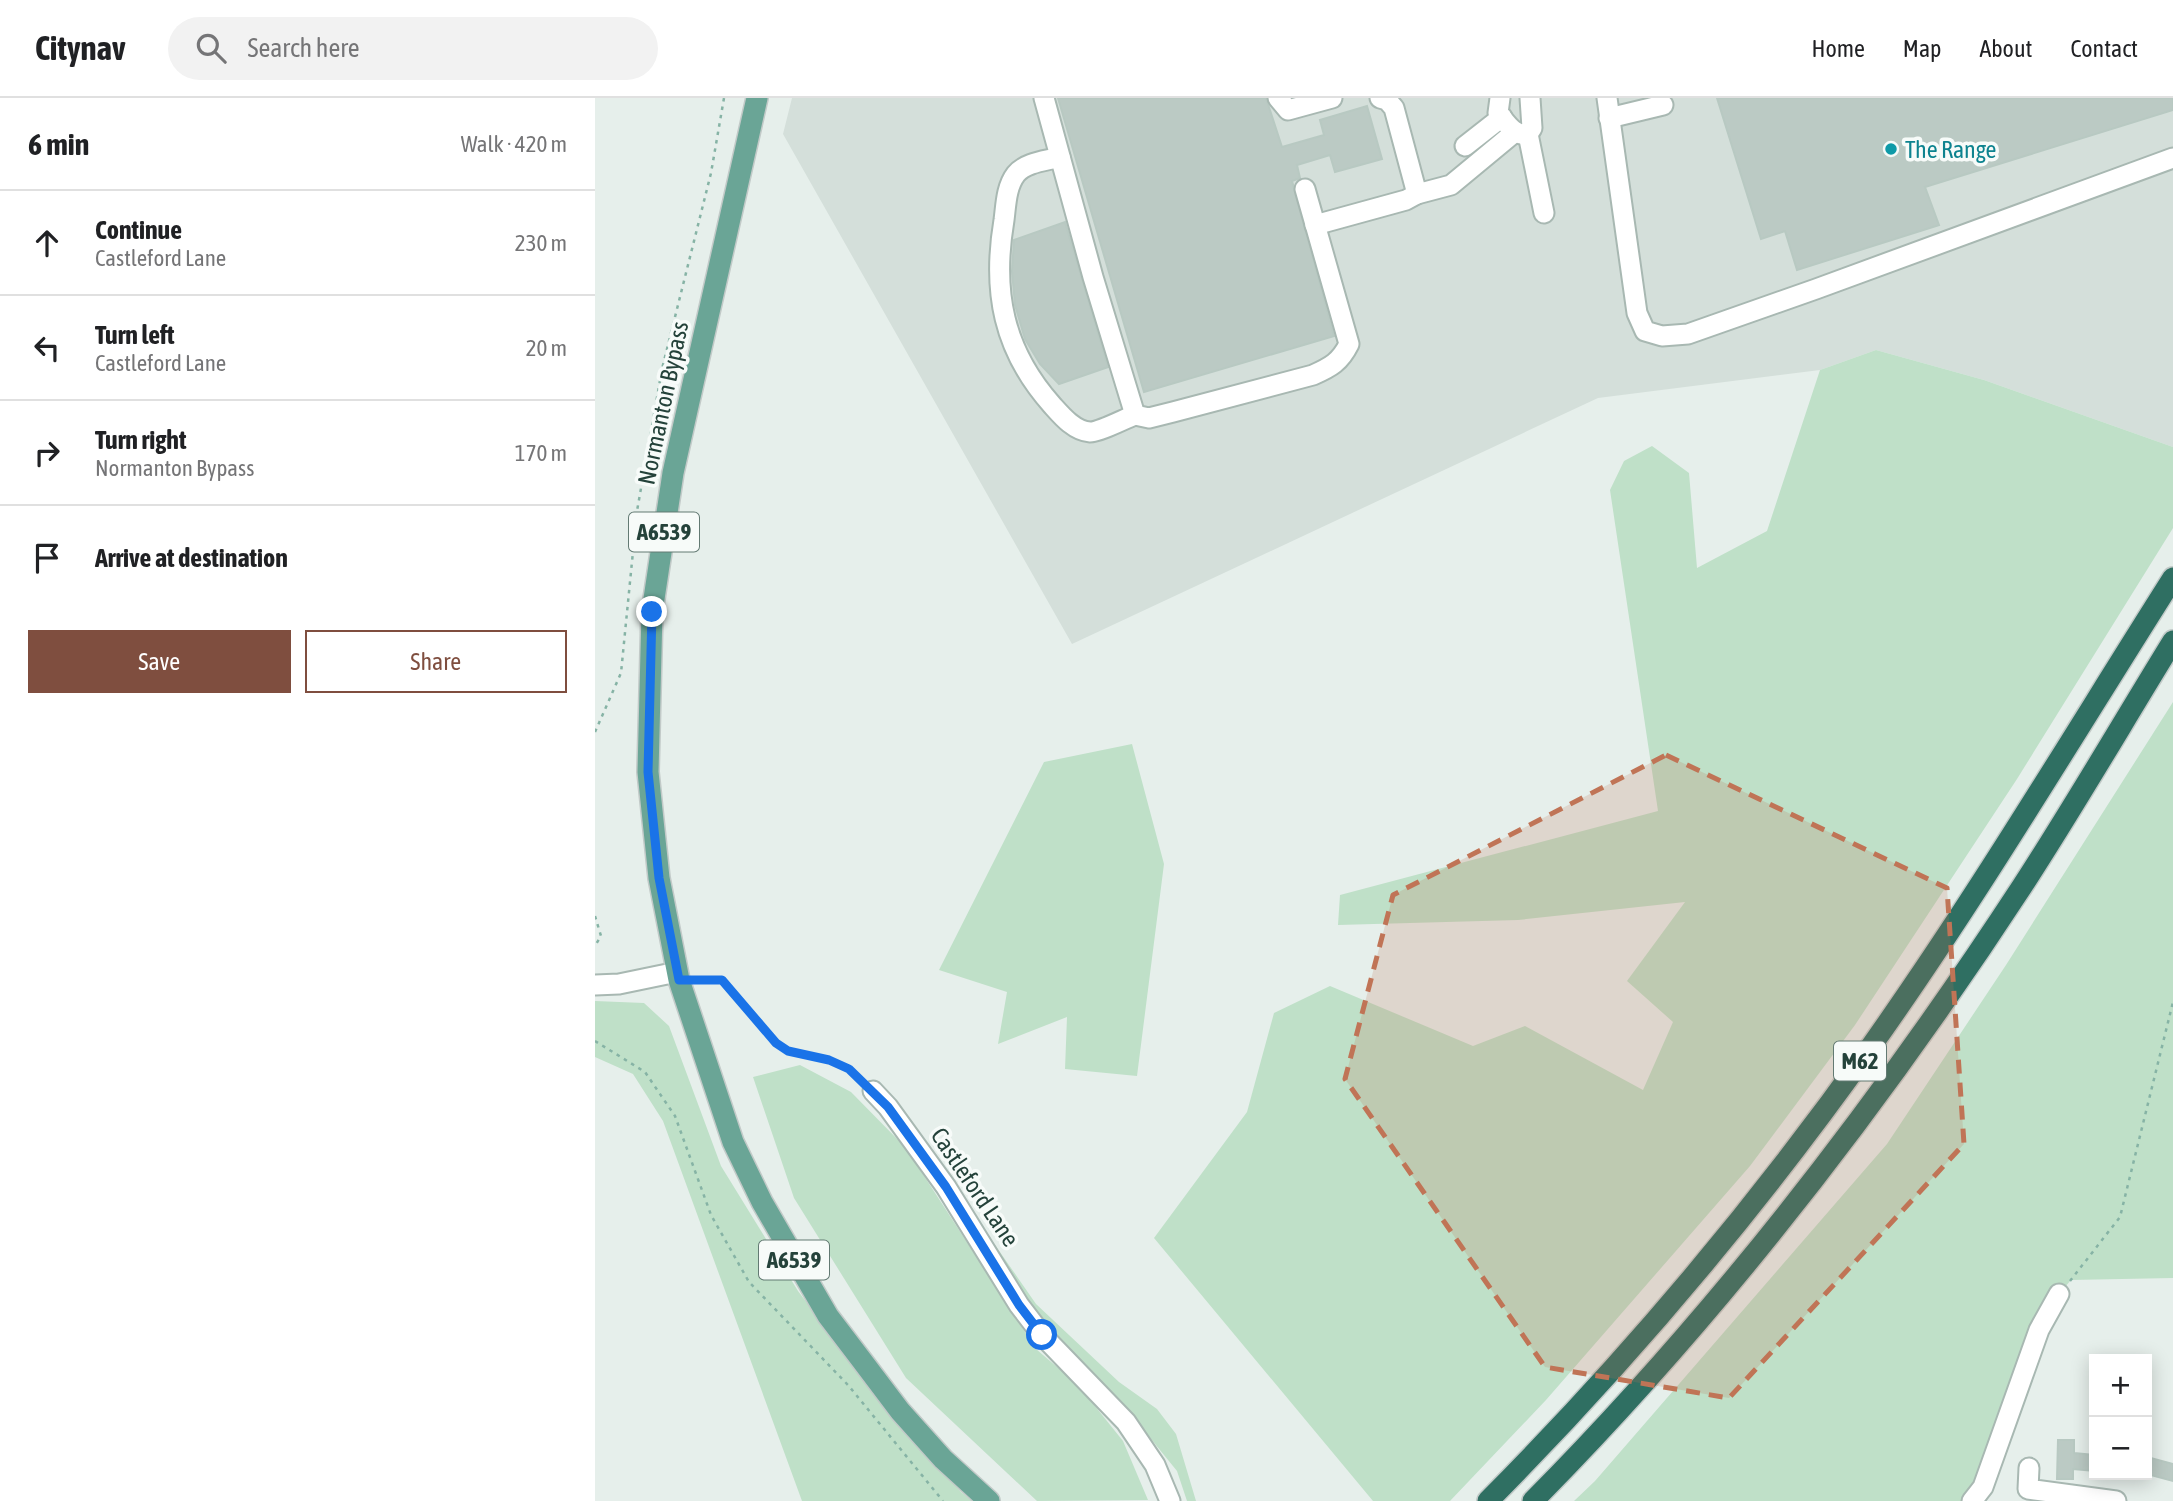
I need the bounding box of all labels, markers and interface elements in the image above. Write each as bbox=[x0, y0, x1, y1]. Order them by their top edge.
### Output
search box bbox=[168, 17, 658, 80]
text: Citynav bbox=[35, 29, 126, 67]
icon: search bbox=[192, 29, 230, 67]
text: Search here bbox=[248, 33, 360, 63]
text: Home bbox=[1811, 35, 1865, 62]
text: Map bbox=[1903, 35, 1941, 62]
text: About bbox=[1979, 35, 2032, 62]
text: Contact bbox=[2070, 35, 2138, 62]
text: 6 min bbox=[28, 127, 89, 161]
text: Walk · 420 m bbox=[461, 131, 567, 157]
place label: The Range bbox=[1905, 136, 1996, 163]
marker: The Range bbox=[1883, 141, 1899, 157]
text: Continue bbox=[95, 215, 182, 245]
icon: ahead bbox=[28, 224, 66, 262]
text: 230 m bbox=[515, 230, 567, 256]
text: Castleford Lane bbox=[95, 245, 226, 271]
street label: Normanton Bypass bbox=[633, 319, 693, 487]
text: Turn left bbox=[95, 320, 175, 350]
icon: left bbox=[28, 329, 66, 367]
text: 20 m bbox=[526, 335, 567, 361]
text: Castleford Lane bbox=[95, 350, 226, 376]
text: Turn right bbox=[95, 425, 186, 455]
icon: right bbox=[28, 434, 66, 472]
text: 170 m bbox=[515, 440, 567, 466]
text: Normanton Bypass bbox=[95, 455, 254, 481]
road number: A6539 bbox=[629, 512, 699, 552]
icon: arrive bbox=[28, 539, 66, 577]
text: Arrive at destination bbox=[95, 543, 288, 573]
route end bbox=[636, 596, 667, 627]
button: Save bbox=[28, 630, 291, 693]
button: Share bbox=[305, 630, 567, 693]
road number: M62 bbox=[1834, 1042, 1886, 1080]
street label: Castleford Lane bbox=[926, 1123, 1024, 1251]
road number: A6539 bbox=[759, 1240, 829, 1280]
route start bbox=[1026, 1319, 1057, 1350]
map controls bbox=[2089, 1354, 2152, 1480]
button: + bbox=[2089, 1354, 2152, 1417]
button: − bbox=[2089, 1417, 2152, 1480]

